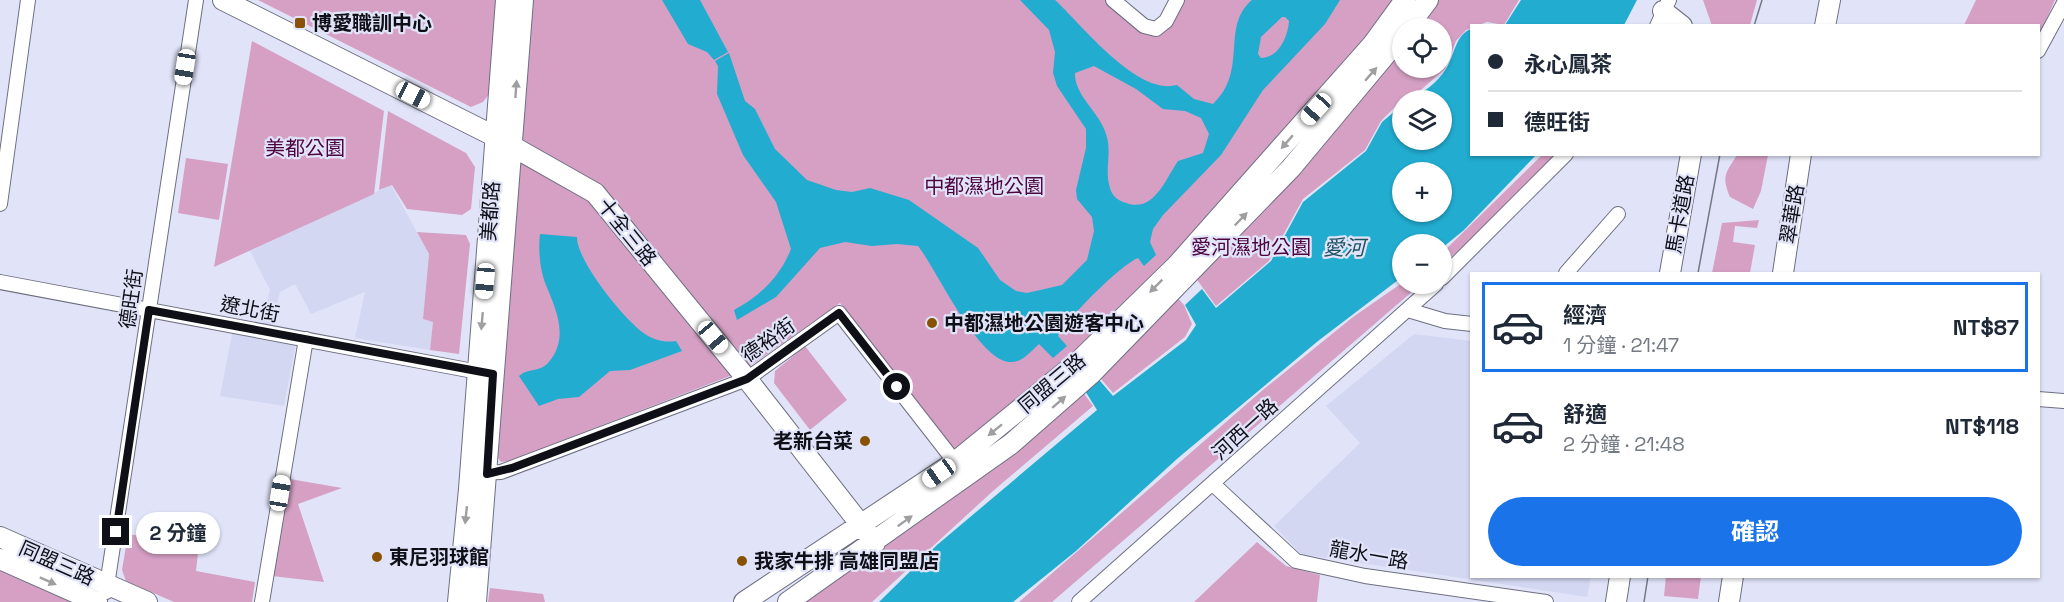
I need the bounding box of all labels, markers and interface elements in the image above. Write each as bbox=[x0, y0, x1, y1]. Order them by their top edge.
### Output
place label: 博愛職訓中心 bbox=[312, 10, 432, 36]
marker: 博愛職訓中心 bbox=[293, 16, 307, 30]
map controls bbox=[1392, 18, 1452, 294]
button: locate bbox=[1392, 18, 1452, 78]
car bbox=[173, 48, 197, 86]
text: 永心鳳茶 bbox=[1524, 50, 1612, 78]
one-way arrow bbox=[1364, 67, 1377, 82]
car bbox=[393, 79, 433, 111]
one-way arrow bbox=[512, 79, 521, 98]
car bbox=[1297, 90, 1335, 128]
button: layers bbox=[1392, 90, 1452, 150]
text: 德旺街 bbox=[1524, 108, 1590, 136]
one-way arrow bbox=[1280, 134, 1294, 149]
park label: 美都公園 bbox=[265, 135, 345, 161]
button: + bbox=[1392, 162, 1452, 222]
street label: 馬卡道路 bbox=[1660, 172, 1700, 256]
park label: 中都濕地公園 bbox=[924, 173, 1044, 199]
street label: 美都路 bbox=[475, 180, 505, 242]
street label: 翠華路 bbox=[1774, 182, 1810, 246]
street label: 十全三路 bbox=[592, 193, 662, 271]
one-way arrow bbox=[1234, 212, 1248, 227]
park label: 愛河濕地公園 bbox=[1191, 234, 1311, 260]
water label: 愛河 bbox=[1323, 234, 1369, 261]
button: − bbox=[1392, 234, 1452, 294]
car bbox=[474, 262, 496, 300]
street label: 德旺街 bbox=[114, 267, 148, 331]
one-way arrow bbox=[1149, 278, 1163, 292]
street label: 遼北街 bbox=[218, 291, 282, 327]
icon: car bbox=[1491, 300, 1545, 354]
text: 經濟 bbox=[1563, 301, 1607, 329]
place label: 中都濕地公園遊客中心 bbox=[944, 310, 1144, 336]
one-way arrow bbox=[477, 311, 487, 330]
street label: 德裕街 bbox=[736, 312, 800, 368]
text: NT$87 bbox=[1953, 313, 2019, 341]
marker: 中都濕地公園遊客中心 bbox=[925, 316, 939, 330]
car bbox=[695, 317, 731, 357]
text: 1 分鐘 · 21:47 bbox=[1563, 332, 1679, 358]
street label: 同盟三路 bbox=[1013, 347, 1091, 419]
route start bbox=[883, 373, 910, 400]
street label: 河西一路 bbox=[1207, 393, 1283, 465]
one-way arrow bbox=[1051, 396, 1066, 409]
icon: car bbox=[1491, 399, 1545, 453]
text: 舒適 bbox=[1563, 400, 1607, 428]
text: NT$118 bbox=[1945, 412, 2019, 440]
one-way arrow bbox=[987, 423, 1003, 436]
place label: 老新台菜 bbox=[773, 428, 853, 454]
text: 2 分鐘 · 21:48 bbox=[1563, 431, 1685, 457]
marker: 老新台菜 bbox=[858, 434, 872, 448]
car bbox=[919, 455, 959, 491]
car bbox=[268, 474, 292, 512]
button: 確認 bbox=[1488, 497, 2022, 566]
one-way arrow bbox=[461, 506, 471, 525]
callout: 2 分鐘 bbox=[137, 511, 221, 553]
one-way arrow bbox=[896, 515, 912, 527]
route end bbox=[102, 518, 129, 545]
text: 2 分鐘 bbox=[150, 520, 206, 546]
street label: 同盟三路 bbox=[15, 535, 99, 591]
street label: 龍水一路 bbox=[1327, 535, 1411, 575]
place label: 東尼羽球館 bbox=[389, 544, 489, 570]
place label: 我家牛排 高雄同盟店 bbox=[754, 548, 939, 574]
marker: 東尼羽球館 bbox=[370, 550, 384, 564]
marker: 我家牛排 高雄同盟店 bbox=[735, 554, 749, 568]
one-way arrow bbox=[39, 577, 57, 586]

